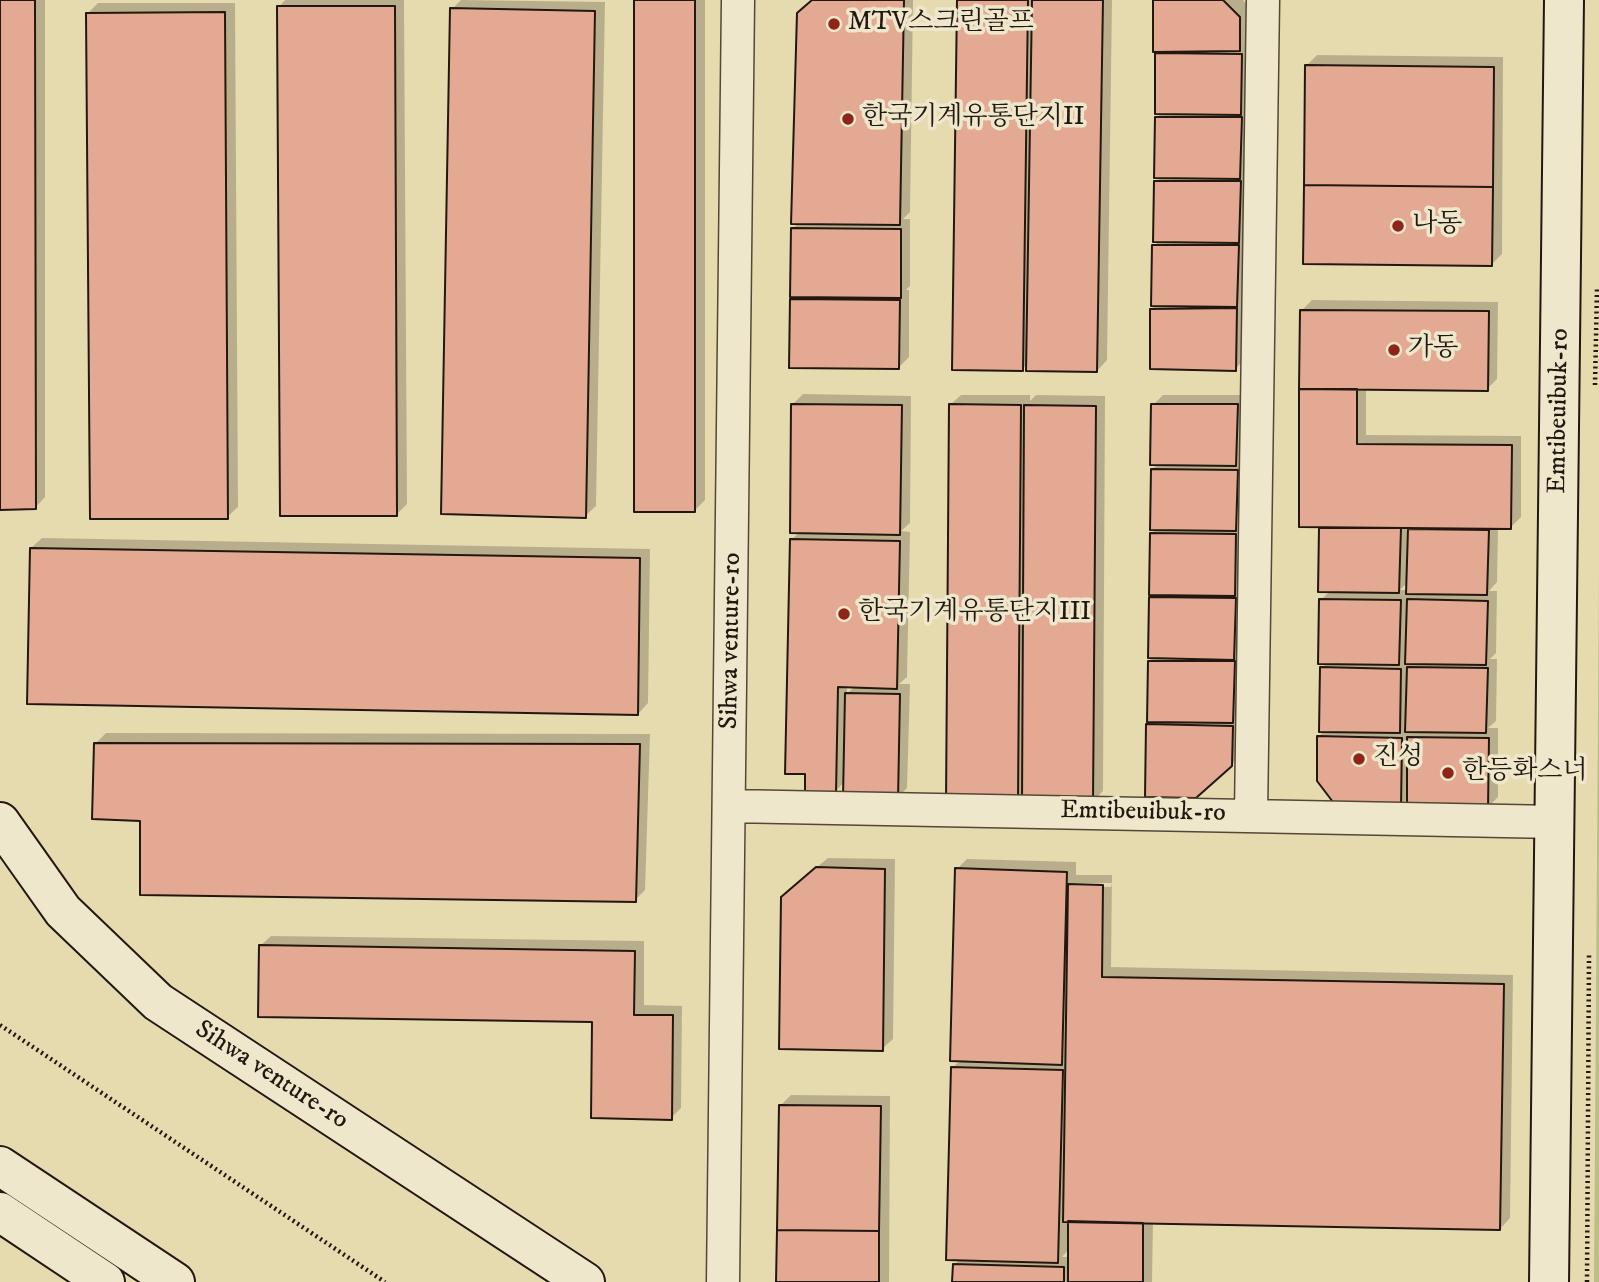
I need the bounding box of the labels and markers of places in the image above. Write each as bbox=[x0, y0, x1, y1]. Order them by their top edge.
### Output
place label: MTV스크린골프 bbox=[848, 8, 1034, 40]
marker: MTV스크린골프 bbox=[826, 16, 842, 32]
place label: 한국기계유통단지II bbox=[862, 103, 1084, 135]
marker: 한국기계유통단지II bbox=[840, 111, 856, 127]
place label: 나동 bbox=[1412, 210, 1462, 242]
marker: 나동 bbox=[1390, 218, 1406, 234]
place label: 가동 bbox=[1408, 334, 1458, 366]
marker: 가동 bbox=[1386, 342, 1402, 358]
place label: 한국기계유통단지III bbox=[858, 598, 1091, 630]
marker: 한국기계유통단지III bbox=[836, 606, 852, 622]
place label: 진성 bbox=[1373, 743, 1423, 775]
marker: 진성 bbox=[1351, 751, 1367, 767]
place label: 한등화스너 bbox=[1462, 757, 1588, 789]
marker: 한등화스너 bbox=[1440, 765, 1456, 781]

